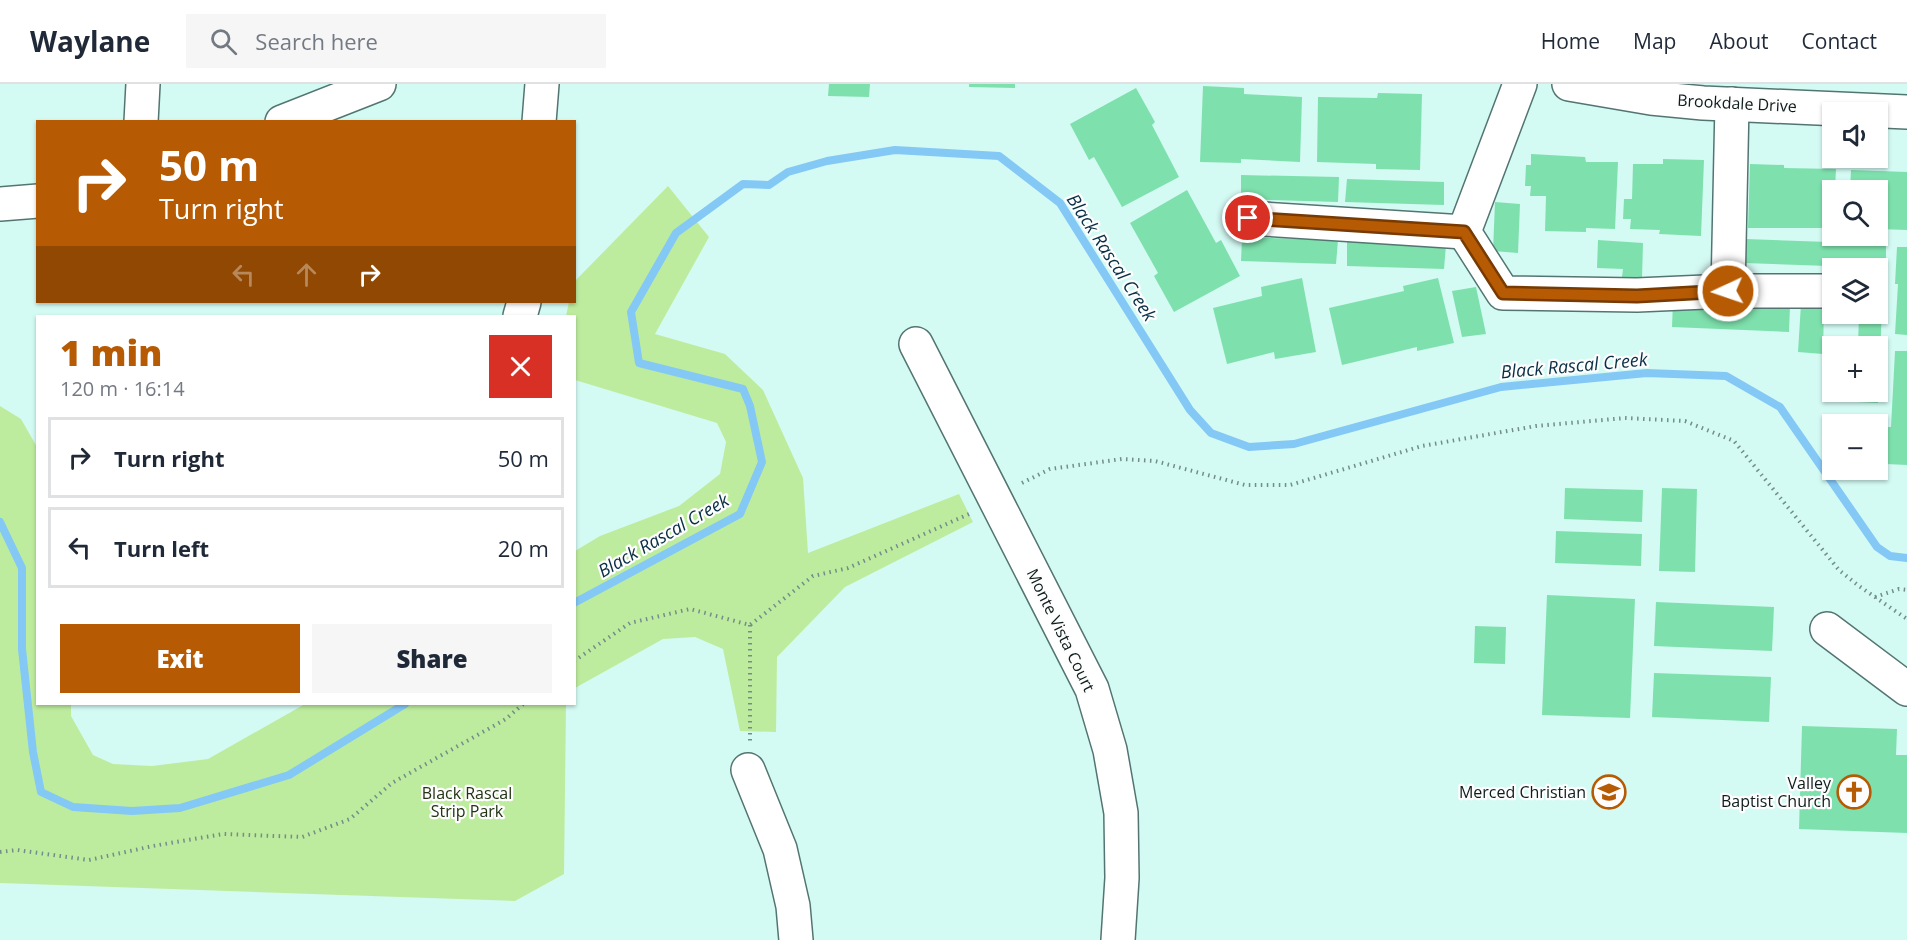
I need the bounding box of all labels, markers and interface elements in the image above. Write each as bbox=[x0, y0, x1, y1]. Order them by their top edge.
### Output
search box bbox=[186, 14, 606, 68]
text: Waylane bbox=[30, 22, 150, 60]
icon: search bbox=[207, 25, 240, 58]
text: Search here bbox=[255, 26, 378, 56]
text: Home bbox=[1541, 27, 1600, 55]
text: Map bbox=[1633, 27, 1676, 55]
text: About bbox=[1709, 27, 1769, 55]
text: Contact bbox=[1802, 27, 1877, 55]
street label: Brookdale Drive bbox=[1677, 89, 1797, 117]
map controls bbox=[1822, 102, 1888, 480]
button: sound bbox=[1822, 102, 1888, 168]
text: 50 m bbox=[159, 136, 259, 193]
icon: right bbox=[60, 144, 138, 222]
button: search bbox=[1822, 180, 1888, 246]
water label: Black Rascal Creek bbox=[1062, 189, 1163, 326]
text: Turn right bbox=[159, 190, 284, 227]
pin bbox=[1222, 192, 1273, 243]
icon: arrive bbox=[1231, 201, 1264, 234]
icon: left bbox=[227, 258, 260, 291]
icon: ahead bbox=[290, 258, 323, 291]
icon: right bbox=[353, 258, 386, 291]
button: layers bbox=[1822, 258, 1888, 324]
position arrow bbox=[1696, 259, 1760, 323]
text: 1 min bbox=[60, 328, 162, 377]
button: close bbox=[489, 335, 552, 398]
button: + bbox=[1822, 336, 1888, 402]
water label: Black Rascal Creek bbox=[1500, 347, 1650, 383]
text: 120 m · 16:14 bbox=[60, 375, 185, 402]
button: − bbox=[1822, 414, 1888, 480]
icon: right bbox=[63, 441, 96, 474]
text: Turn right bbox=[114, 443, 225, 473]
text: 50 m bbox=[498, 443, 549, 473]
water label: Black Rascal Creek bbox=[593, 487, 734, 582]
icon: left bbox=[63, 531, 96, 564]
text: Turn left bbox=[114, 533, 209, 563]
text: 20 m bbox=[498, 533, 549, 563]
street label: Monte Vista Court bbox=[1022, 565, 1100, 695]
button: Exit bbox=[60, 624, 300, 693]
button: Share bbox=[312, 624, 552, 693]
place label: Valley Baptist Church bbox=[1721, 772, 1832, 812]
school or university icon: Merced Christian bbox=[1591, 774, 1627, 810]
church icon: Valley Baptist Church bbox=[1836, 774, 1872, 810]
place label: Merced Christian bbox=[1459, 781, 1586, 803]
park label: Black Rascal Strip Park bbox=[422, 782, 512, 822]

